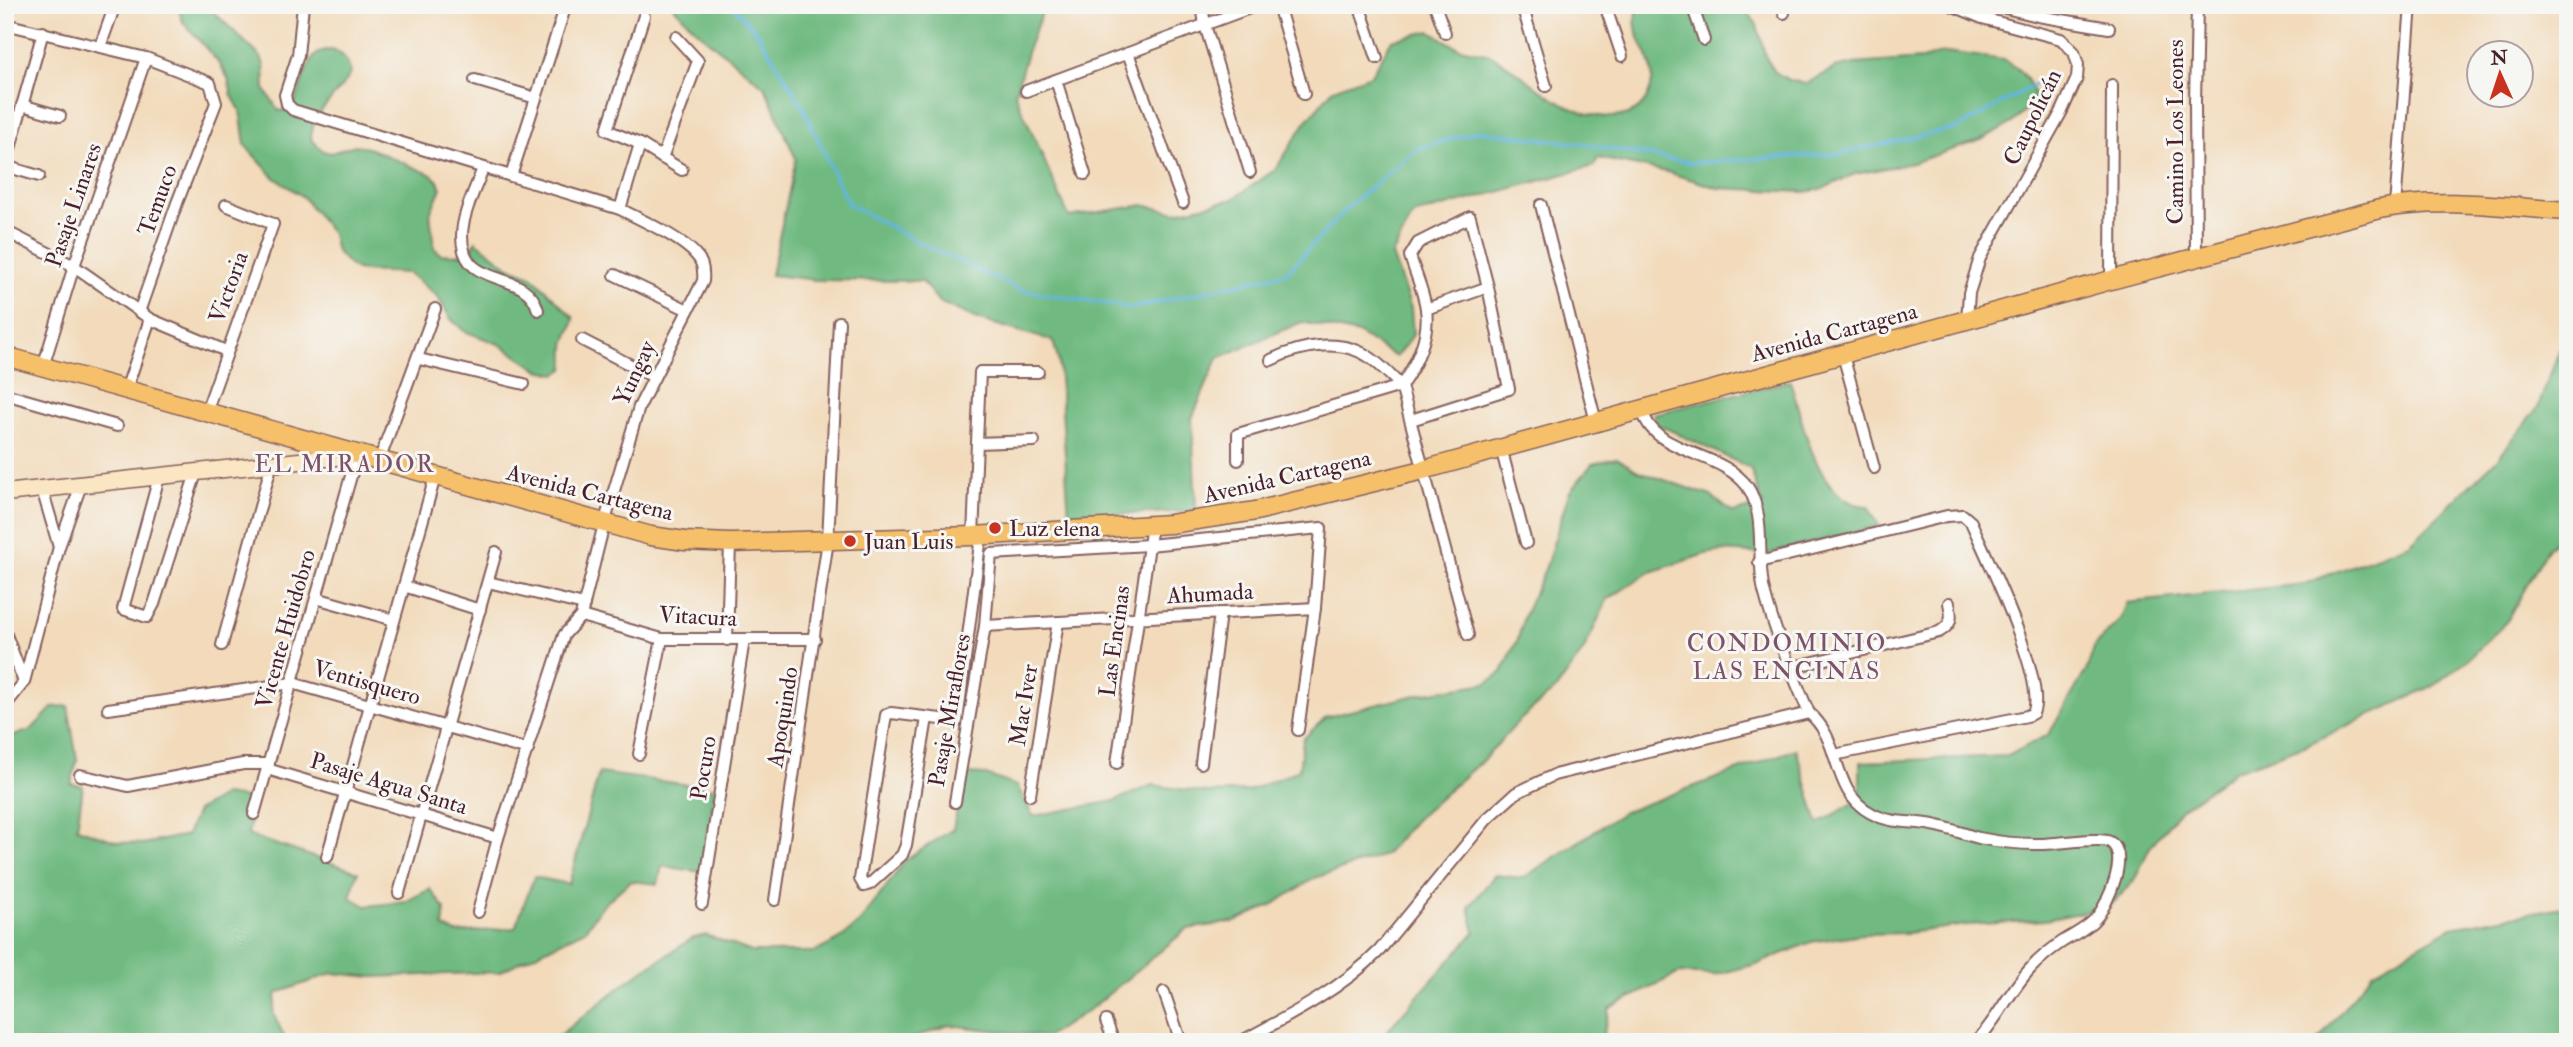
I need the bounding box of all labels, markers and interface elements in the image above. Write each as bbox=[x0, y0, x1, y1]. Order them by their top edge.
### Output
north arrow bbox=[2464, 38, 2534, 108]
street label: Camino Los Leones bbox=[2161, 39, 2190, 225]
text: N bbox=[2489, 46, 2509, 71]
street label: Caupolicán bbox=[1997, 64, 2069, 170]
street label: Pasaje Linares bbox=[39, 139, 108, 271]
street label: Temuco bbox=[131, 161, 184, 240]
street label: Victoria bbox=[202, 247, 255, 327]
street label: Avenida Cartagena bbox=[1747, 296, 1921, 369]
street label: Yungay bbox=[607, 335, 662, 410]
street label: Avenida Cartagena bbox=[1200, 443, 1374, 510]
district label: EL MIRADOR bbox=[254, 449, 436, 480]
street label: Avenida Cartagena bbox=[503, 458, 677, 527]
place label: Luz elena bbox=[1009, 514, 1100, 543]
marker: Luz elena bbox=[987, 520, 1003, 536]
place label: Juan Luis bbox=[863, 527, 954, 556]
marker: Juan Luis bbox=[842, 533, 858, 549]
street label: Vicente Huidobro bbox=[249, 546, 322, 712]
street label: Ahumada bbox=[1165, 577, 1255, 610]
street label: Las Encinas bbox=[1092, 584, 1137, 698]
street label: Vitacura bbox=[658, 600, 738, 633]
district label: CONDOMINIO LAS ENCINAS bbox=[1687, 628, 1887, 687]
street label: Pasaje Miraflores bbox=[922, 631, 977, 789]
street label: Ventisquero bbox=[310, 653, 424, 712]
street label: Mac Iver bbox=[1003, 662, 1044, 748]
street label: Apoquindo bbox=[760, 665, 806, 771]
street label: Pocuro bbox=[684, 734, 723, 802]
street label: Pasaje Agua Santa bbox=[307, 746, 471, 821]

